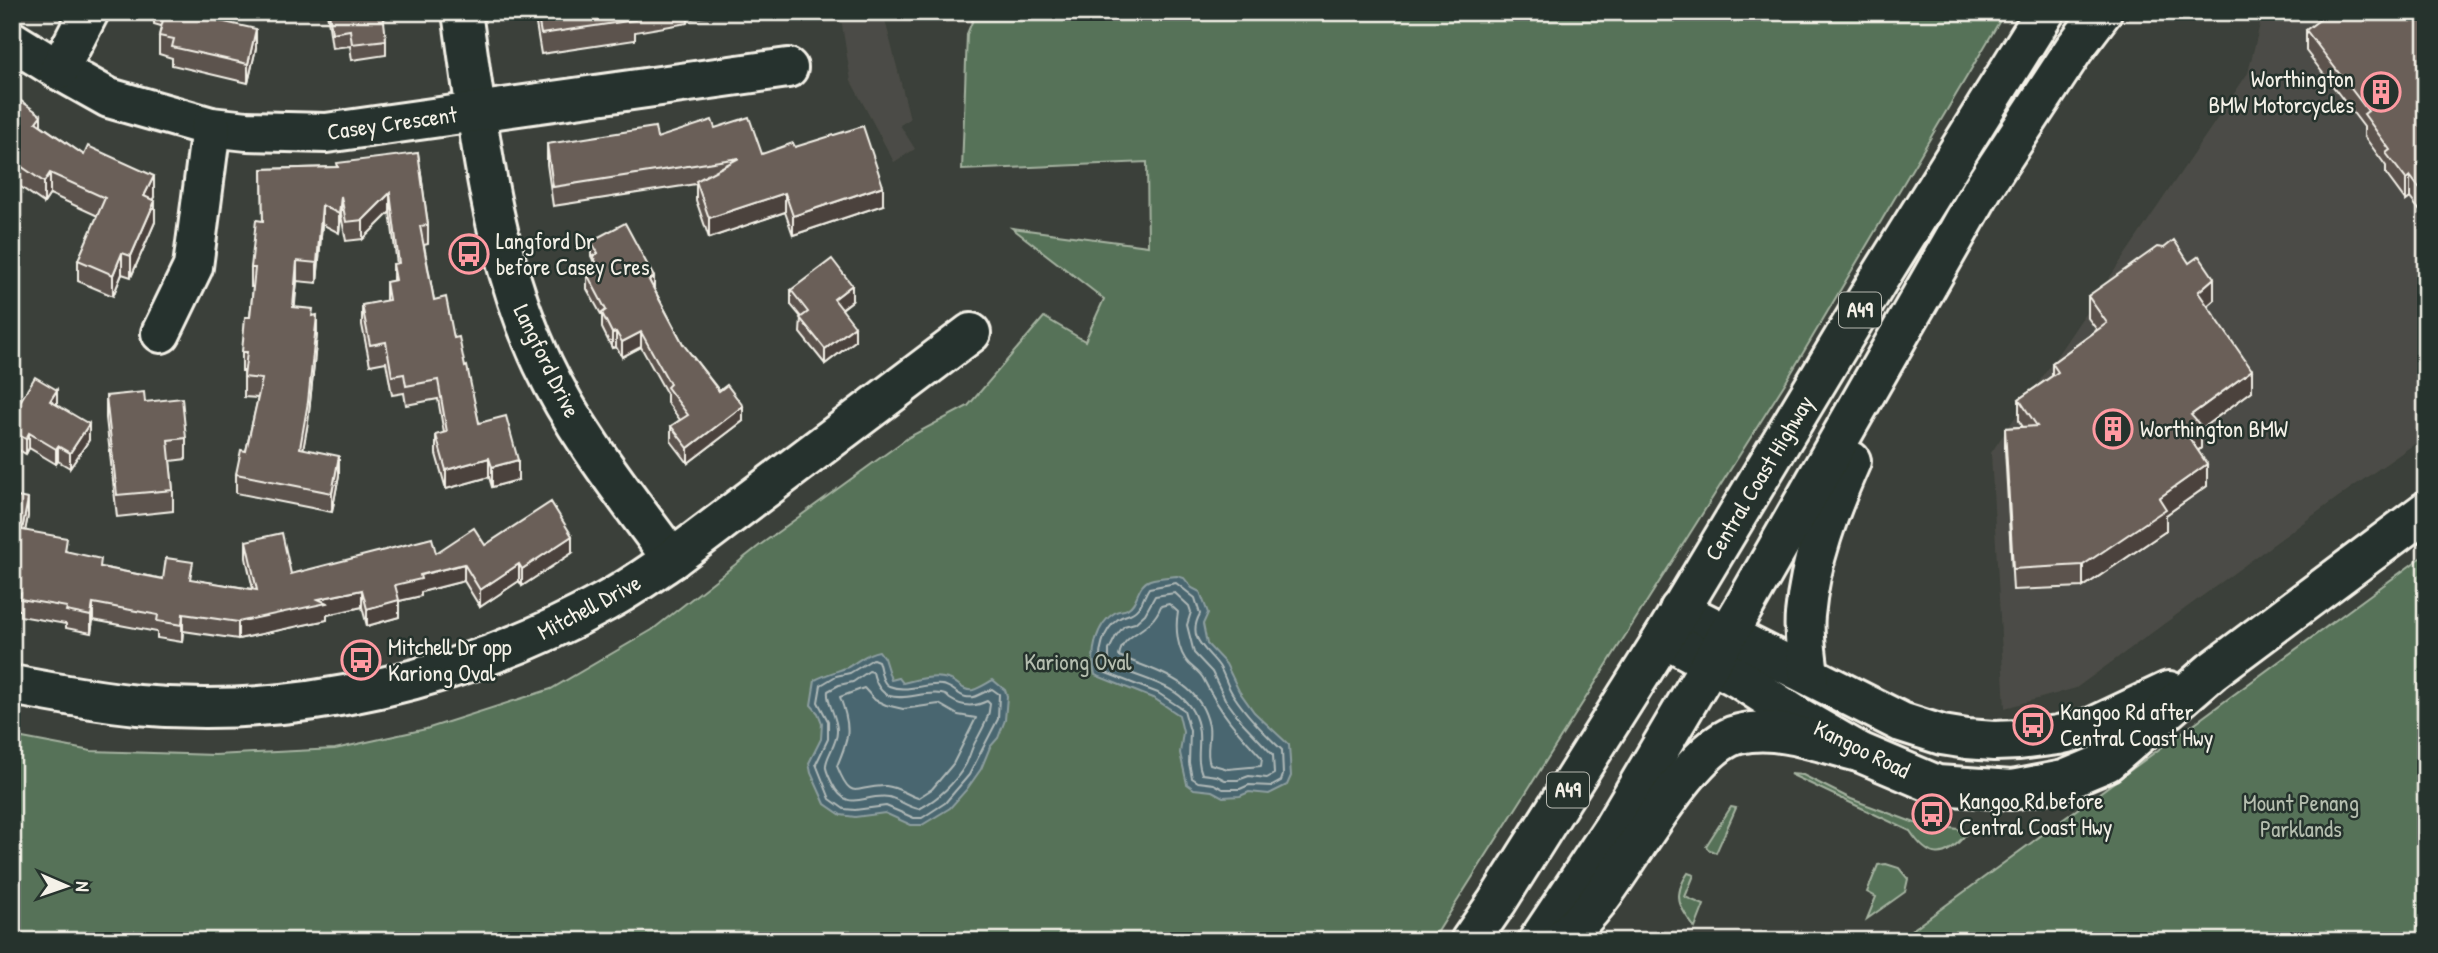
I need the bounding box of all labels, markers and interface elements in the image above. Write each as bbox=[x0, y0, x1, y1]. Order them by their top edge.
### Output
place label: Worthington BMW Motorcycles bbox=[2209, 63, 2354, 120]
building icon: Worthington BMW Motorcycles bbox=[2360, 71, 2402, 113]
street label: Casey Crescent bbox=[325, 98, 460, 147]
place label: Langford Dr before Casey Cres bbox=[496, 225, 650, 282]
bus stop icon: Langford Dr before Casey Cres bbox=[448, 233, 490, 275]
road number: A49 bbox=[1839, 292, 1881, 328]
street label: Langford Drive bbox=[507, 299, 588, 422]
street label: Central Coast Highway bbox=[1697, 389, 1820, 566]
building icon: Worthington BMW bbox=[2092, 408, 2134, 450]
place label: Worthington BMW bbox=[2140, 413, 2288, 444]
street label: Mitchell Drive bbox=[532, 566, 646, 647]
place label: Mitchell Dr opp Kariong Oval bbox=[388, 631, 512, 688]
bus stop icon: Mitchell Dr opp Kariong Oval bbox=[340, 639, 382, 681]
park label: Kariong Oval bbox=[1024, 646, 1133, 677]
place label: Kangoo Rd after Central Coast Hwy bbox=[2060, 696, 2214, 753]
bus stop icon: Kangoo Rd after Central Coast Hwy bbox=[2012, 704, 2054, 746]
street label: Kangoo Road bbox=[1809, 712, 1915, 785]
road number: A49 bbox=[1547, 772, 1589, 808]
place label: Kangoo Rd before Central Coast Hwy bbox=[1959, 785, 2113, 842]
park label: Mount Penang Parklands bbox=[2243, 787, 2359, 844]
bus stop icon: Kangoo Rd before Central Coast Hwy bbox=[1911, 793, 1953, 835]
north arrow bbox=[32, 852, 102, 922]
text: N bbox=[70, 881, 96, 892]

